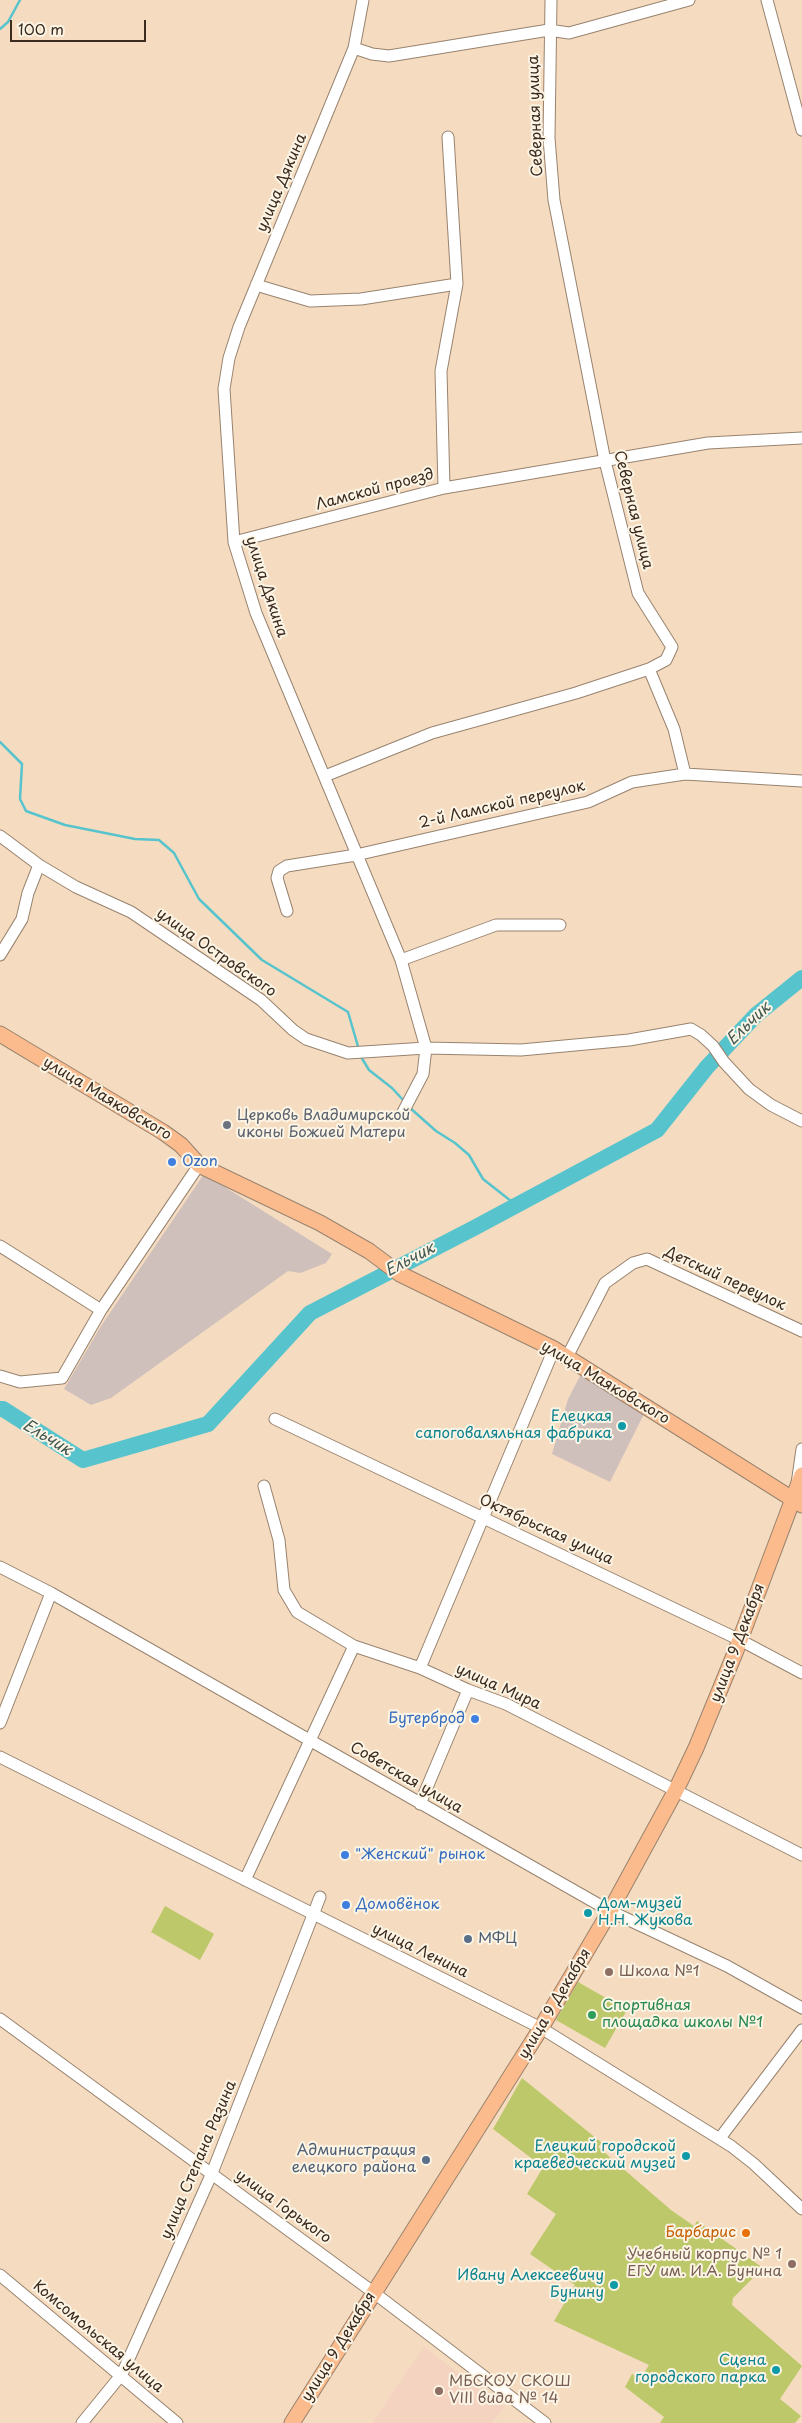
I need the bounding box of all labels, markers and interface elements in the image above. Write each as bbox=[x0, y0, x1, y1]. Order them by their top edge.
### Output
scale bar bbox=[12, 10, 149, 42]
text: 100 m bbox=[18, 17, 64, 40]
street label: Северная улица bbox=[525, 55, 547, 177]
street label: улица Дякина bbox=[253, 131, 311, 235]
street label: Северная улица bbox=[610, 449, 656, 571]
street label: Ламской проезд bbox=[314, 466, 436, 514]
street label: улица Дякина bbox=[241, 534, 291, 640]
street label: 2-й Ламской переулок bbox=[417, 777, 587, 833]
street label: улица Островского bbox=[152, 905, 280, 1001]
water label: Ельчик bbox=[723, 999, 775, 1049]
street label: улица Маяковского bbox=[39, 1053, 175, 1145]
place label: Церковь Владимирской иконы Божией Матери bbox=[237, 1107, 410, 1142]
marker: Церковь Владимирской иконы Божией Матери bbox=[221, 1119, 233, 1131]
place label: Ozon bbox=[182, 1153, 218, 1171]
marker: Ozon bbox=[166, 1156, 178, 1168]
water label: Ельчик bbox=[382, 1239, 438, 1281]
street label: Детский переулок bbox=[661, 1243, 789, 1315]
street label: улица Маяковского bbox=[537, 1337, 673, 1429]
place label: Елецкая сапоговаляльная фабрика bbox=[415, 1408, 612, 1443]
water label: Ельчик bbox=[19, 1416, 75, 1460]
marker: Елецкая сапоговаляльная фабрика bbox=[616, 1420, 628, 1432]
street label: Октябрьская улица bbox=[476, 1491, 616, 1569]
street label: улица 9 Декабря bbox=[707, 1581, 769, 1705]
street label: улица Мира bbox=[453, 1660, 543, 1714]
place label: Бутерброд bbox=[388, 1710, 465, 1728]
marker: Бутерброд bbox=[469, 1713, 481, 1725]
street label: Советская улица bbox=[347, 1739, 465, 1817]
place label: "Женский" рынок bbox=[355, 1846, 485, 1864]
marker: "Женский" рынок bbox=[339, 1849, 351, 1861]
place label: Дом-музей Н.Н. Жукова bbox=[598, 1895, 692, 1930]
place label: Домовёнок bbox=[356, 1896, 439, 1914]
marker: Домовёнок bbox=[340, 1899, 352, 1911]
marker: Дом-музей Н.Н. Жукова bbox=[582, 1907, 594, 1919]
street label: улица Ленина bbox=[369, 1920, 471, 1982]
place label: МФЦ bbox=[478, 1930, 517, 1948]
marker: МФЦ bbox=[462, 1933, 474, 1945]
street label: улица 9 Декабря bbox=[515, 1945, 595, 2063]
place label: Школа №1 bbox=[619, 1963, 699, 1981]
marker: Школа №1 bbox=[603, 1966, 615, 1978]
place label: Спортивная площадка школы №1 bbox=[602, 1997, 763, 2032]
marker: Спортивная площадка школы №1 bbox=[586, 2009, 598, 2021]
street label: улица Степана Разина bbox=[157, 2078, 241, 2242]
place label: Елецкий городской краеведческий музей bbox=[514, 2138, 676, 2173]
place label: Администрация елецкого района bbox=[292, 2142, 416, 2177]
marker: Елецкий городской краеведческий музей bbox=[680, 2150, 692, 2162]
marker: Администрация елецкого района bbox=[420, 2154, 432, 2166]
street label: улица Горького bbox=[232, 2166, 334, 2248]
place label: Барбарис bbox=[666, 2224, 736, 2242]
marker: Барбарис bbox=[740, 2227, 752, 2239]
place label: Учебный корпус № 1 ЕГУ им. И.А. Бунина bbox=[627, 2246, 782, 2281]
marker: Учебный корпус № 1 ЕГУ им. И.А. Бунина bbox=[786, 2258, 798, 2270]
place label: Ивану Алексеевичу Бунину bbox=[457, 2267, 604, 2302]
street label: Комсомольская улица bbox=[29, 2277, 167, 2397]
marker: Ивану Алексеевичу Бунину bbox=[608, 2279, 620, 2291]
street label: улица 9 Декабря bbox=[298, 2289, 380, 2405]
place label: Сцена городского парка bbox=[635, 2352, 766, 2387]
marker: Сцена городского парка bbox=[770, 2364, 782, 2376]
place label: МБСКОУ СКОШ VIII вида № 14 bbox=[449, 2373, 571, 2408]
marker: МБСКОУ СКОШ VIII вида № 14 bbox=[433, 2385, 445, 2397]

